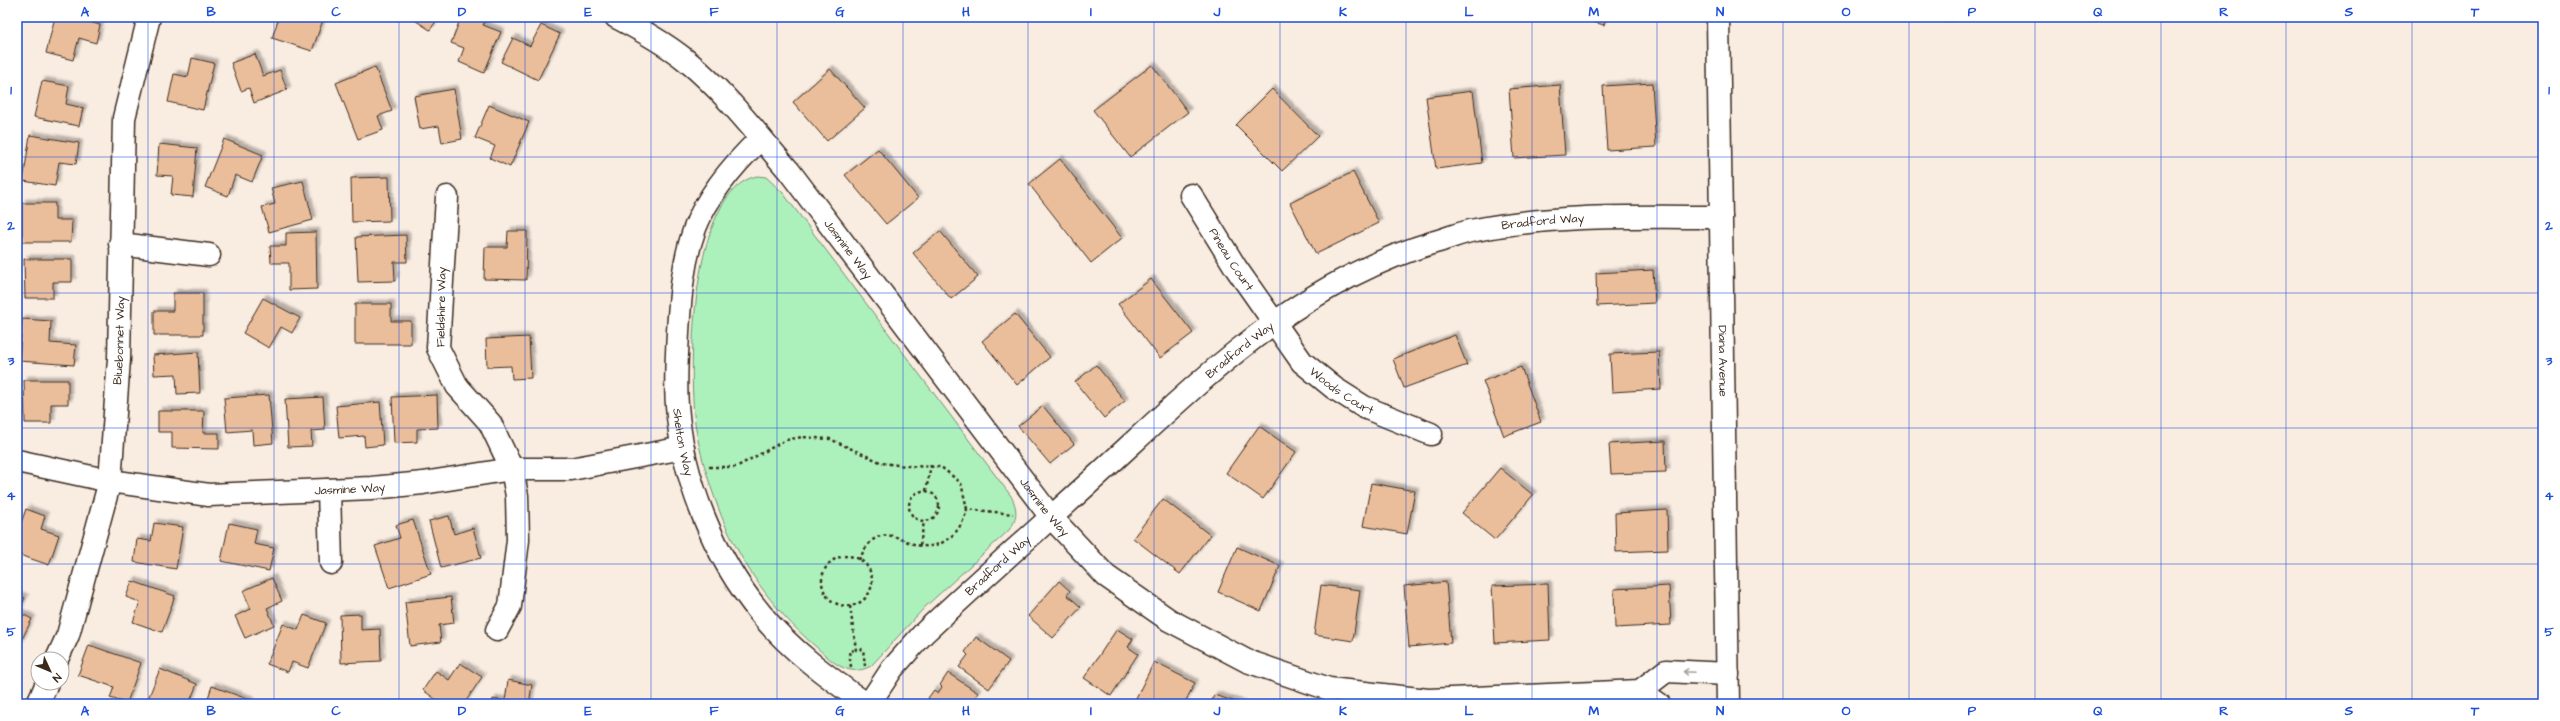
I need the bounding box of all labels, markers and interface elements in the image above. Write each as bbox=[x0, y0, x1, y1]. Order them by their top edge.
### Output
text: A bbox=[81, 3, 90, 21]
text: B bbox=[206, 3, 216, 21]
text: C bbox=[331, 3, 341, 21]
text: D bbox=[458, 3, 467, 21]
text: E bbox=[584, 3, 592, 21]
text: F bbox=[709, 3, 719, 21]
text: G bbox=[835, 3, 845, 21]
text: H bbox=[962, 3, 970, 21]
text: I bbox=[1090, 3, 1092, 21]
text: J bbox=[1213, 3, 1221, 21]
text: K bbox=[1339, 3, 1347, 21]
text: L bbox=[1464, 3, 1474, 21]
text: M bbox=[1589, 3, 1600, 21]
text: N bbox=[1716, 3, 1724, 21]
text: O bbox=[1842, 3, 1851, 21]
text: P bbox=[1968, 3, 1977, 21]
text: Q bbox=[2093, 3, 2103, 21]
text: R bbox=[2219, 3, 2229, 21]
text: S bbox=[2344, 3, 2354, 21]
text: T bbox=[2470, 3, 2480, 21]
text: 1 bbox=[10, 81, 12, 99]
text: 1 bbox=[2548, 81, 2550, 99]
street label: Bradford Way bbox=[1500, 210, 1585, 234]
street label: Jasmine Way bbox=[820, 216, 876, 284]
text: 2 bbox=[6, 217, 15, 235]
text: 2 bbox=[2544, 217, 2553, 235]
street label: Pineau Court bbox=[1204, 225, 1258, 295]
street label: Fieldshire Way bbox=[432, 266, 452, 347]
street label: Bluebonnet Way bbox=[109, 295, 130, 385]
street label: Bradford Way bbox=[1202, 318, 1278, 383]
street label: Diana Avenue bbox=[1713, 325, 1732, 397]
text: 3 bbox=[7, 352, 15, 370]
text: 3 bbox=[2545, 352, 2553, 370]
street label: Woods Court bbox=[1306, 363, 1376, 419]
street label: Shelton Way bbox=[668, 408, 697, 479]
street label: Jasmine Way bbox=[1015, 474, 1073, 541]
street label: Jasmine Way bbox=[314, 479, 387, 499]
text: 4 bbox=[7, 487, 16, 505]
text: 4 bbox=[2545, 487, 2554, 505]
street label: Bradford Way bbox=[961, 531, 1035, 600]
text: 5 bbox=[6, 623, 16, 641]
text: 5 bbox=[2544, 623, 2554, 641]
north arrow bbox=[30, 651, 70, 691]
one-way arrow bbox=[1683, 668, 1696, 675]
text: N bbox=[49, 670, 65, 685]
text: A bbox=[81, 702, 90, 720]
text: B bbox=[206, 702, 216, 720]
text: C bbox=[331, 702, 341, 720]
text: D bbox=[458, 702, 467, 720]
text: E bbox=[584, 702, 592, 720]
text: F bbox=[709, 702, 719, 720]
text: G bbox=[835, 702, 845, 720]
text: H bbox=[962, 702, 970, 720]
text: I bbox=[1090, 702, 1092, 720]
text: J bbox=[1213, 702, 1221, 720]
text: K bbox=[1339, 702, 1347, 720]
text: L bbox=[1464, 702, 1474, 720]
text: M bbox=[1589, 702, 1600, 720]
text: N bbox=[1716, 702, 1724, 720]
text: O bbox=[1842, 702, 1851, 720]
text: P bbox=[1968, 702, 1977, 720]
text: Q bbox=[2093, 702, 2103, 720]
text: R bbox=[2219, 702, 2229, 720]
text: S bbox=[2344, 702, 2354, 720]
text: T bbox=[2470, 702, 2480, 720]

